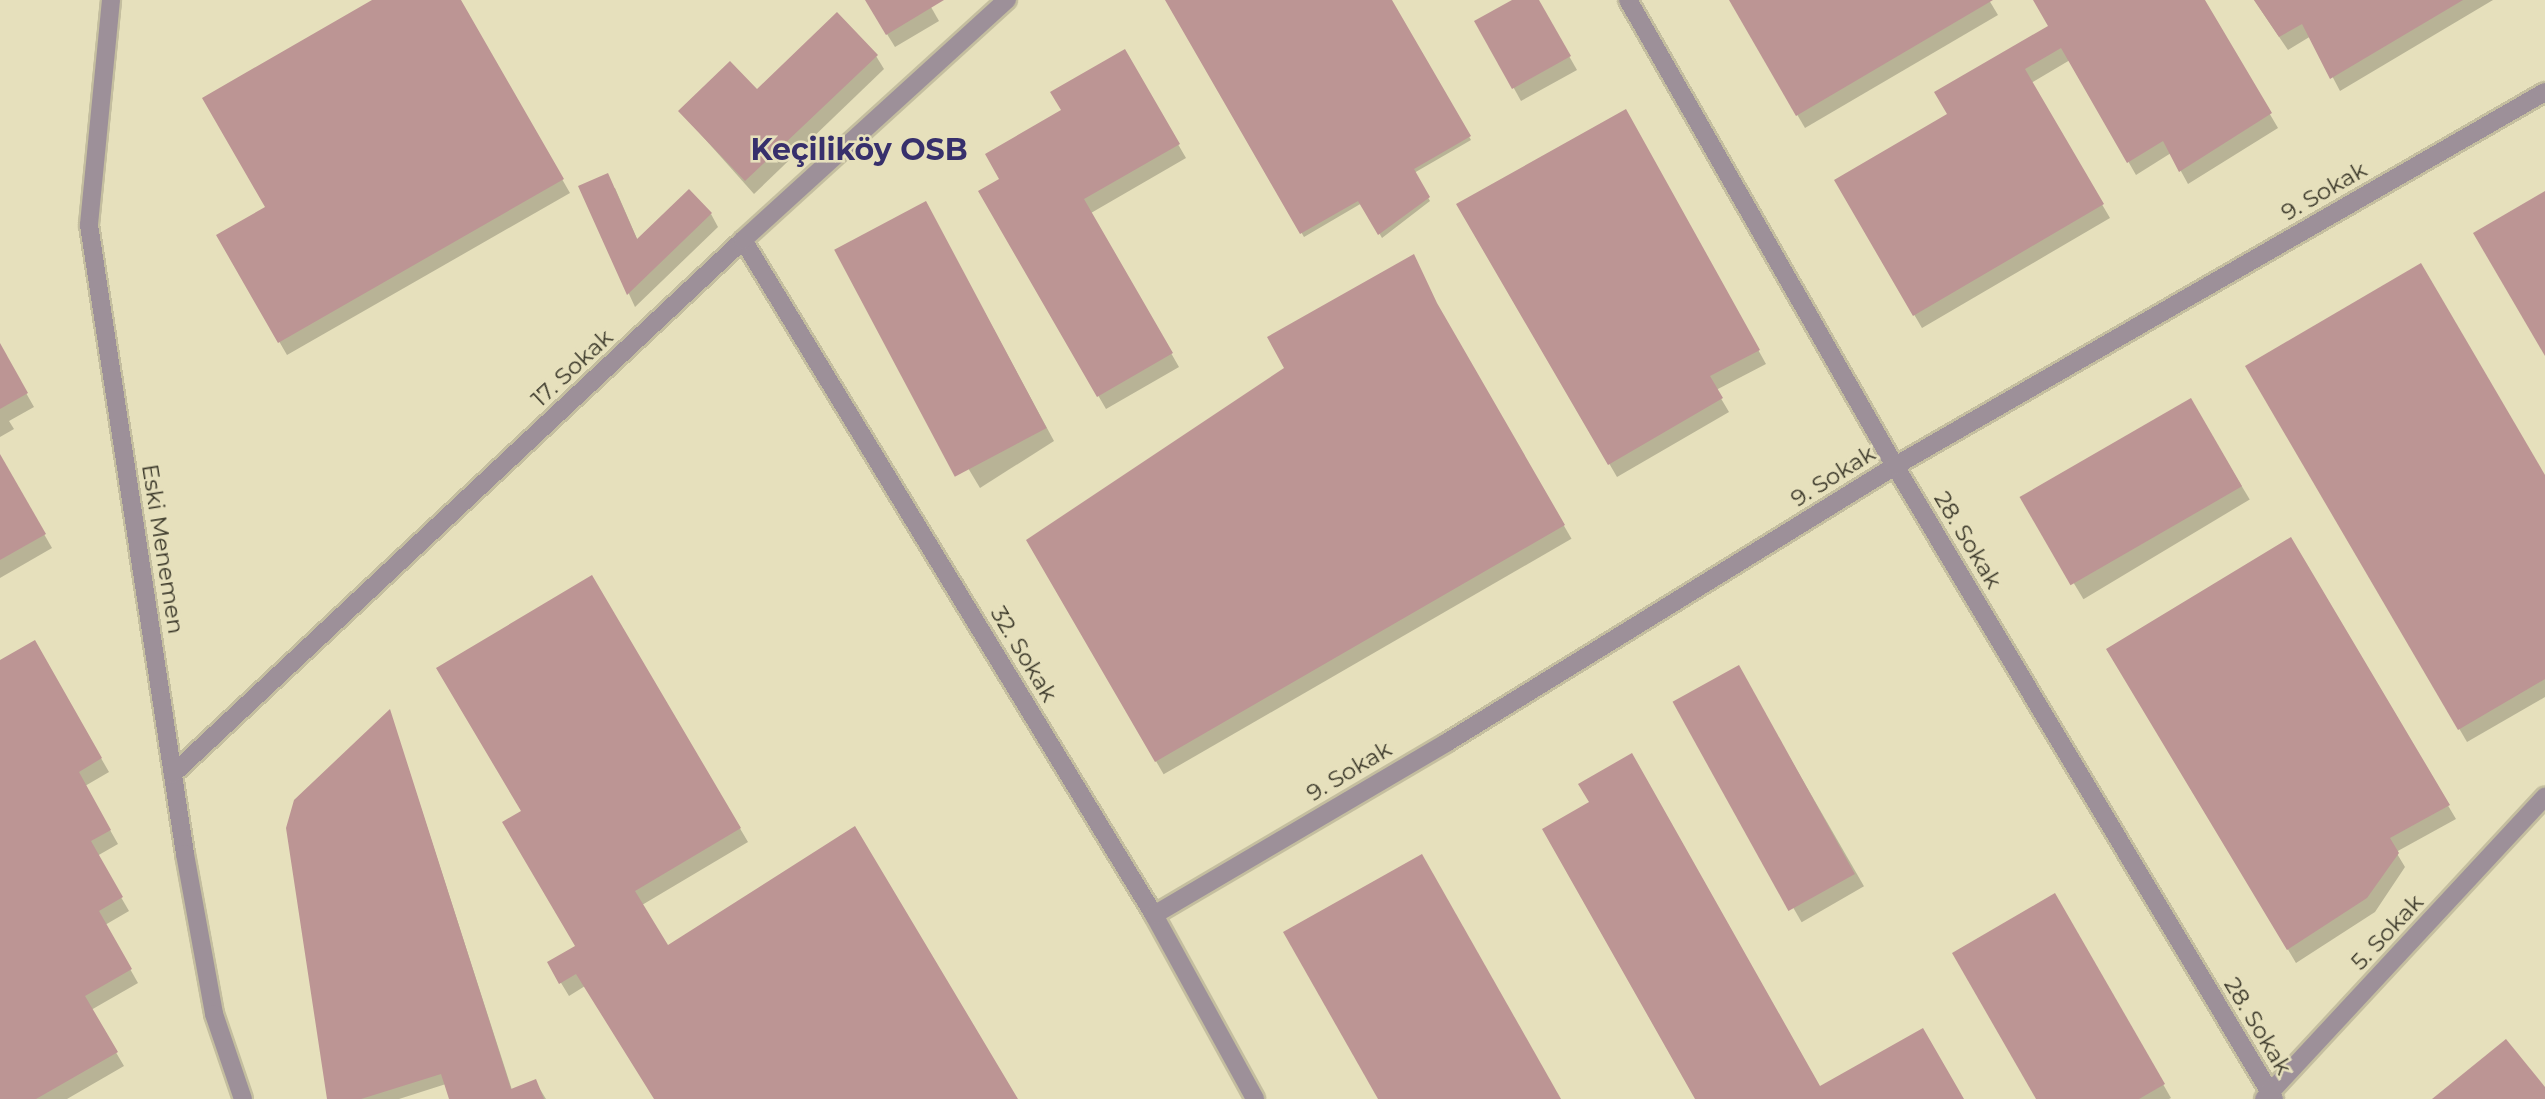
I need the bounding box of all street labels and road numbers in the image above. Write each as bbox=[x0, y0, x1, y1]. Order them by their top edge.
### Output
street label: 9. Sokak bbox=[2276, 156, 2372, 226]
street label: 17. Sokak bbox=[526, 323, 618, 413]
street label: 9. Sokak bbox=[1786, 439, 1880, 513]
street label: Eski Menemen bbox=[136, 462, 190, 636]
street label: 28. Sokak bbox=[1928, 486, 2008, 594]
street label: 32. Sokak bbox=[985, 601, 1063, 707]
street label: 9. Sokak bbox=[1302, 735, 1396, 807]
street label: 5. Sokak bbox=[2345, 888, 2429, 976]
street label: 28. Sokak bbox=[2218, 972, 2298, 1080]

